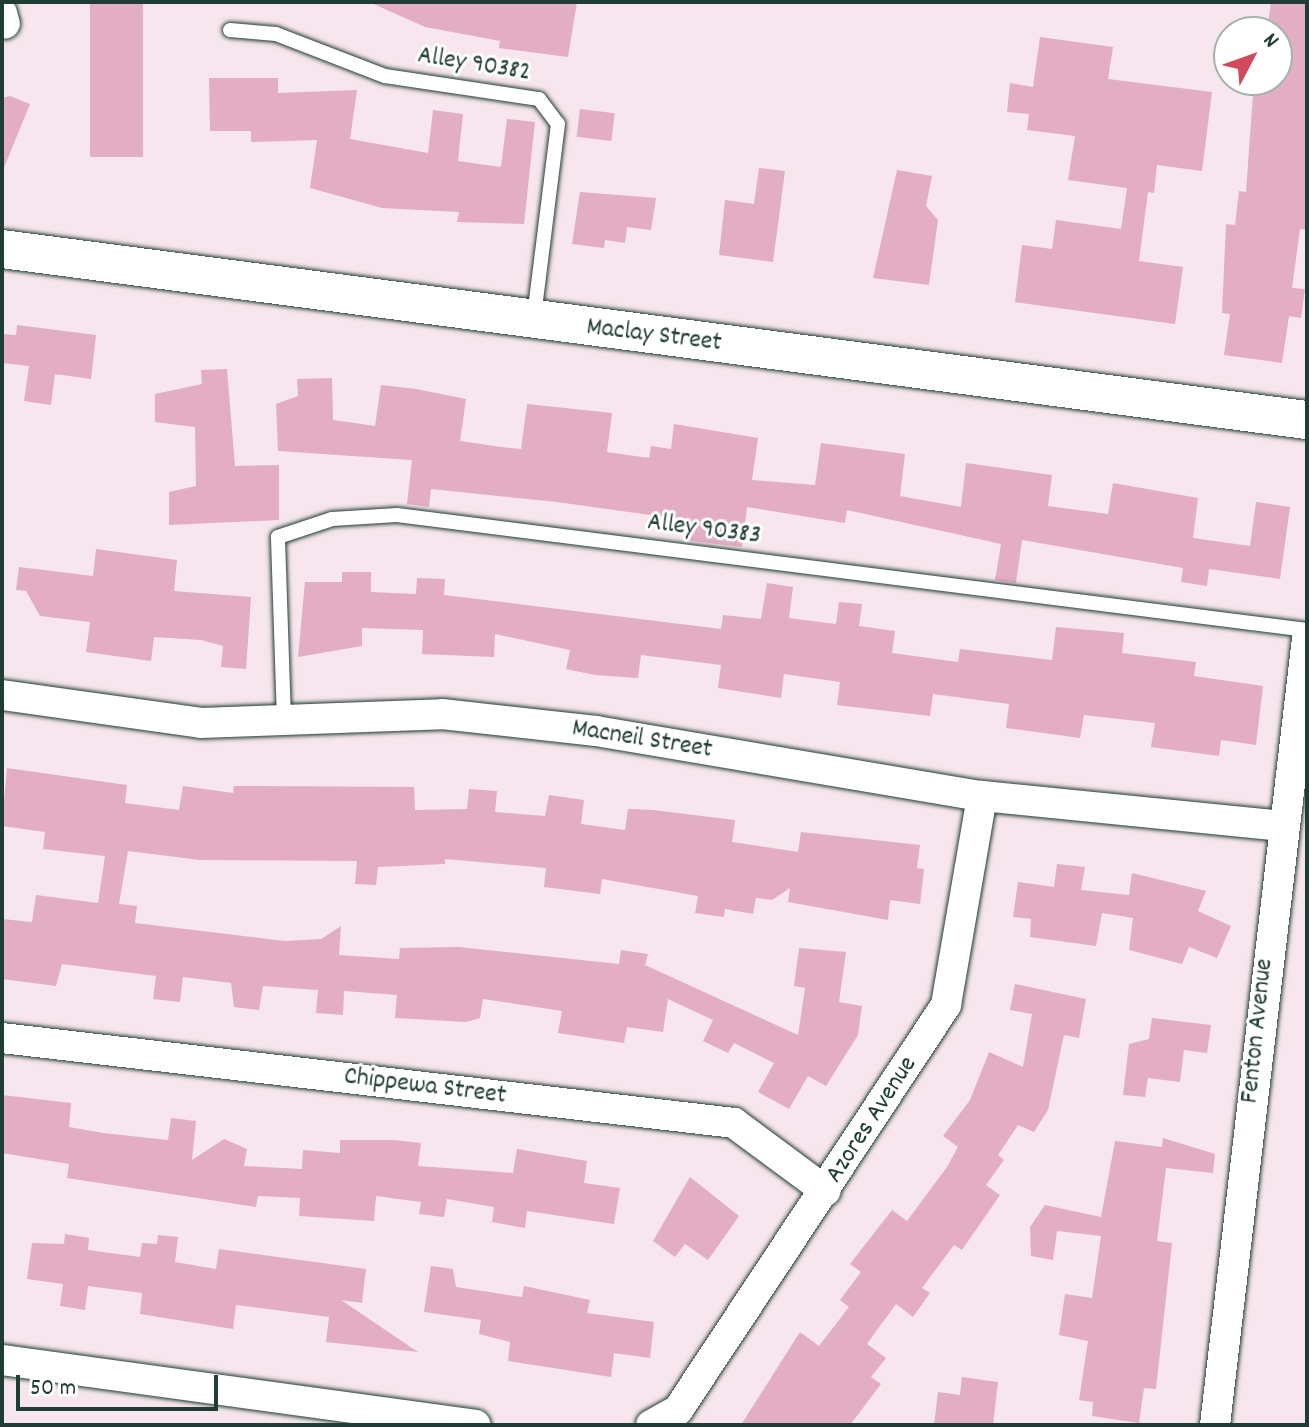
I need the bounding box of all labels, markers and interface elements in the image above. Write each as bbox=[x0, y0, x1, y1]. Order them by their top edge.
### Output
north arrow bbox=[1213, 16, 1293, 96]
text: N bbox=[1255, 27, 1285, 56]
street label: Alley 90382 bbox=[415, 41, 533, 89]
street label: Maclay Street bbox=[585, 312, 723, 360]
street label: Alley 90383 bbox=[645, 508, 763, 552]
street label: Macneil Street bbox=[570, 714, 714, 766]
street label: Fenton Avenue bbox=[1235, 957, 1281, 1105]
street label: Azores Avenue bbox=[819, 1051, 925, 1189]
street label: Chippewa Street bbox=[342, 1062, 508, 1112]
scale bar bbox=[20, 1359, 222, 1409]
text: 50 m bbox=[30, 1372, 76, 1406]

